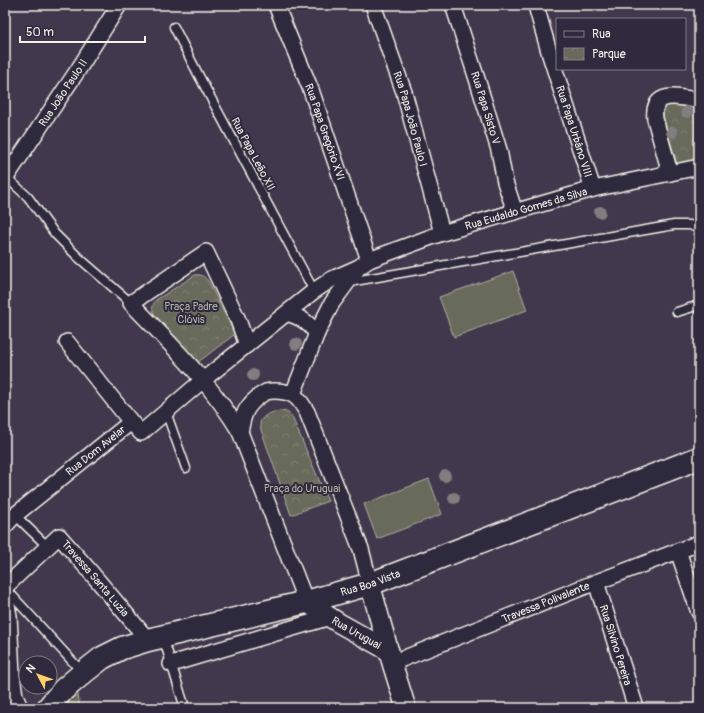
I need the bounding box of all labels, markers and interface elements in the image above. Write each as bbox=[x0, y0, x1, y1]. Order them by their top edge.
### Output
scale bar bbox=[20, 18, 145, 44]
legend bbox=[556, 18, 686, 70]
text: 50 m bbox=[26, 25, 54, 40]
text: Rua bbox=[592, 27, 611, 42]
text: Parque bbox=[592, 47, 626, 62]
street label: Rua João Paulo II bbox=[36, 57, 90, 129]
street label: Rua Papa João Paulo I bbox=[391, 70, 430, 168]
street label: Rua Papa Sisto V bbox=[468, 70, 503, 146]
street label: Rua Papa Gregório XVI bbox=[303, 82, 348, 182]
street label: Rua Papa Urbâno VIII bbox=[554, 84, 595, 179]
street label: Rua Papa Leão XII bbox=[228, 115, 278, 193]
street label: Rua Eudaldo Gomes da Silva bbox=[463, 185, 589, 232]
park label: Praça Padre Clóvis bbox=[164, 300, 218, 326]
street label: Rua Dom Avelar bbox=[63, 423, 128, 478]
park label: Praça do Uruguai bbox=[264, 482, 340, 495]
street label: Travessa Santa Luzia bbox=[59, 537, 132, 619]
street label: Rua Boa Vista bbox=[339, 567, 402, 599]
street label: Travessa Polivalente bbox=[500, 579, 592, 625]
street label: Rua Silvino Pereira bbox=[597, 603, 635, 687]
street label: Rua Uruguai bbox=[329, 614, 383, 652]
north arrow bbox=[18, 655, 58, 695]
text: N bbox=[23, 661, 39, 676]

